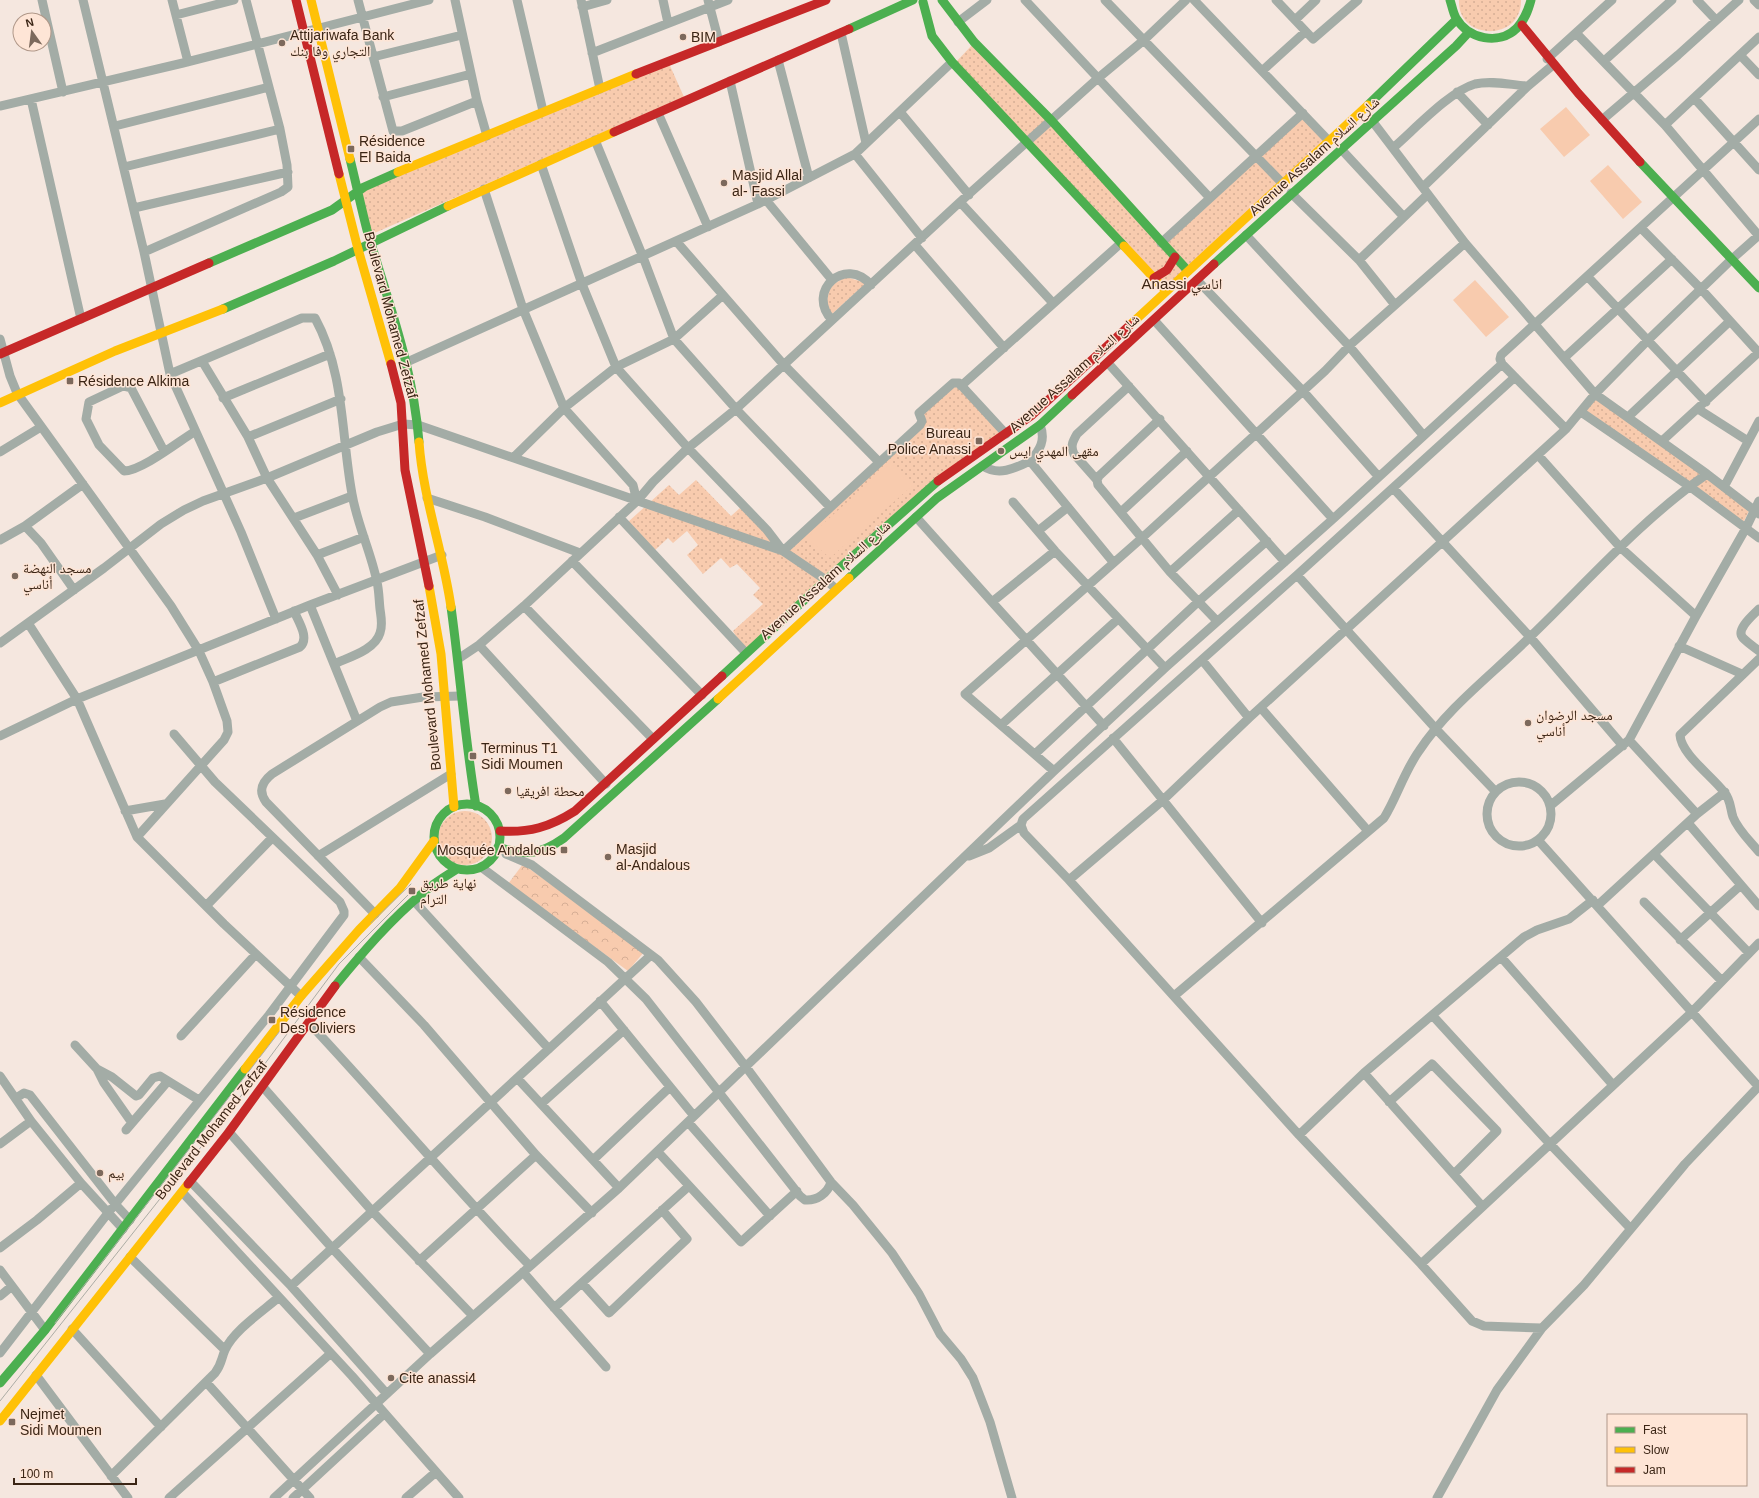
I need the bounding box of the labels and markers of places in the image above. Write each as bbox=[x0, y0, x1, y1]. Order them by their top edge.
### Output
place label: Attijariwafa Bank التجاري وفا بنك bbox=[290, 27, 395, 63]
place label: BIM bbox=[691, 29, 716, 45]
marker: BIM bbox=[678, 32, 688, 42]
marker: Attijariwafa Bank التجاري وفا بنك bbox=[277, 38, 287, 48]
place label: Résidence El Baida bbox=[359, 133, 425, 165]
marker: Résidence El Baida bbox=[346, 144, 356, 154]
place label: Masjid Allal al- Fassi bbox=[732, 167, 802, 199]
marker: Masjid Allal al- Fassi bbox=[719, 178, 729, 188]
place label: Résidence Alkima bbox=[78, 373, 189, 389]
marker: Résidence Alkima bbox=[65, 376, 75, 386]
place label: Bureau Police Anassi bbox=[888, 425, 971, 457]
marker: Bureau Police Anassi bbox=[974, 436, 984, 446]
place label: مقهى المهدي ايس bbox=[1009, 443, 1099, 463]
marker: مقهى المهدي ايس bbox=[996, 446, 1006, 456]
place label: مسجد النهضة أناسي bbox=[23, 560, 91, 596]
marker: مسجد النهضة أناسي bbox=[10, 571, 20, 581]
place label: مسجد الرضوان أناسي bbox=[1536, 707, 1613, 743]
marker: مسجد الرضوان أناسي bbox=[1523, 718, 1533, 728]
place label: Terminus T1 Sidi Moumen bbox=[481, 740, 563, 772]
marker: Terminus T1 Sidi Moumen bbox=[468, 751, 478, 761]
place label: محطة افريقيا bbox=[516, 783, 584, 800]
marker: محطة افريقيا bbox=[503, 786, 513, 796]
place label: Masjid al-Andalous bbox=[616, 841, 690, 873]
place label: Mosquée Andalous bbox=[437, 842, 556, 858]
marker: Mosquée Andalous bbox=[559, 845, 569, 855]
marker: Masjid al-Andalous bbox=[603, 852, 613, 862]
place label: نهاية طريق الترام bbox=[420, 875, 477, 909]
marker: نهاية طريق الترام bbox=[407, 886, 417, 896]
place label: Résidence Des Oliviers bbox=[280, 1004, 355, 1036]
marker: Résidence Des Oliviers bbox=[267, 1015, 277, 1025]
place label: بيم bbox=[108, 1165, 124, 1183]
marker: بيم bbox=[95, 1168, 105, 1178]
place label: Cite anassi4 bbox=[399, 1370, 476, 1386]
marker: Cite anassi4 bbox=[386, 1373, 396, 1383]
place label: Nejmet Sidi Moumen bbox=[20, 1406, 102, 1438]
marker: Nejmet Sidi Moumen bbox=[7, 1417, 17, 1427]

